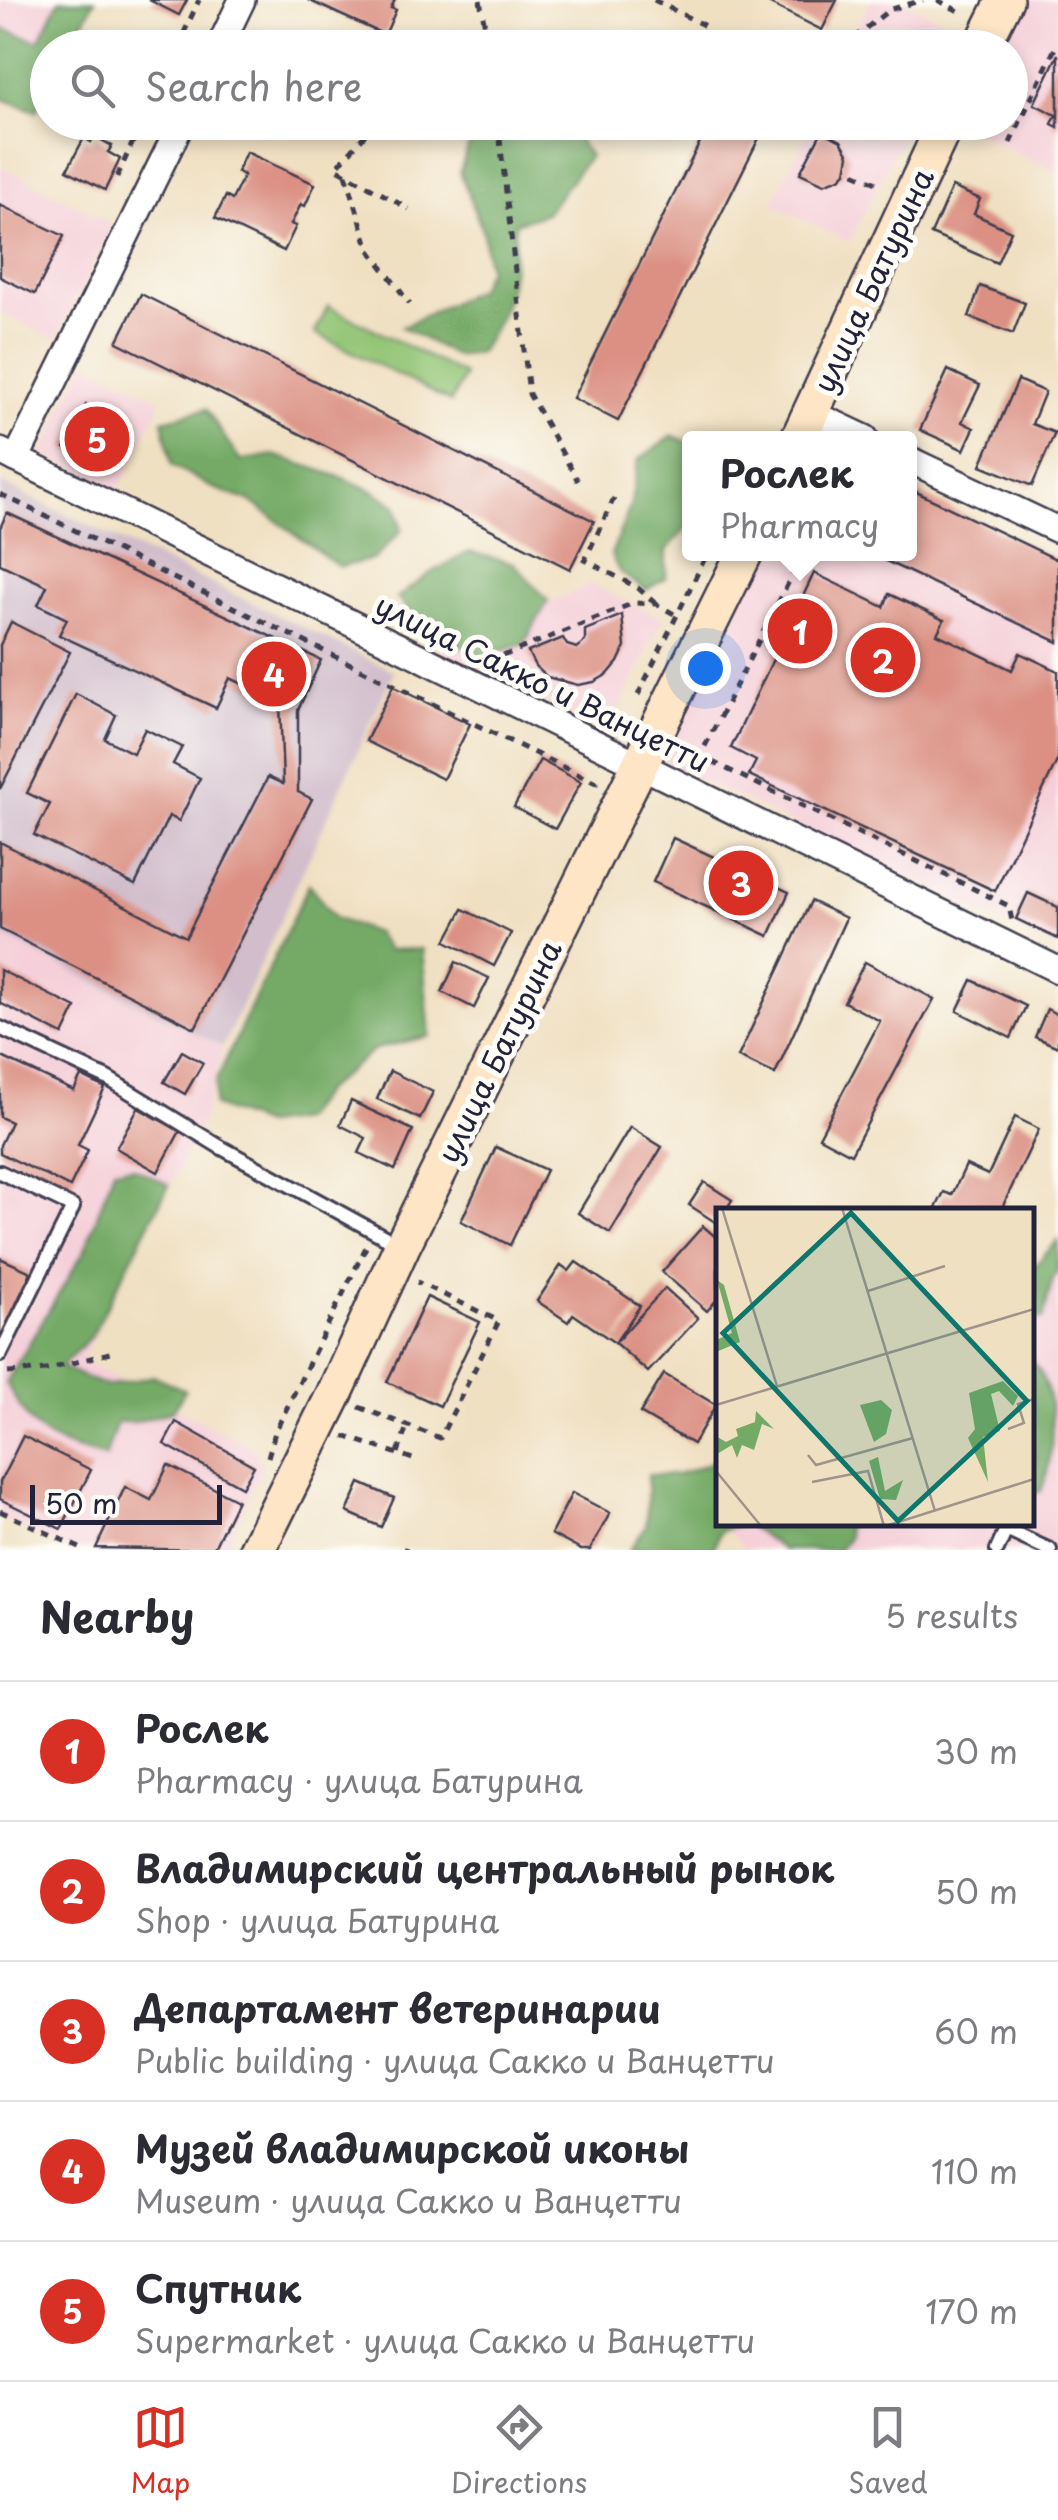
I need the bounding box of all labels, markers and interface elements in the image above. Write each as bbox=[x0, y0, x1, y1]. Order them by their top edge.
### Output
search box bbox=[30, 30, 1028, 140]
text: Search here bbox=[145, 57, 362, 114]
icon: search bbox=[65, 58, 120, 113]
street label: улица Батурина bbox=[800, 160, 944, 400]
pin: 5 bbox=[64, 402, 130, 476]
popup bbox=[682, 431, 917, 561]
text: Рослек bbox=[720, 444, 853, 501]
text: Pharmacy bbox=[720, 501, 879, 549]
street label: улица Сакко и Ванцетти bbox=[368, 581, 718, 783]
pin: 1 bbox=[768, 594, 832, 668]
pin: 2 bbox=[850, 622, 916, 698]
pin: 4 bbox=[242, 636, 306, 712]
your location bbox=[680, 643, 731, 694]
pin: 3 bbox=[708, 846, 774, 920]
street label: улица Батурина bbox=[425, 932, 571, 1170]
inset map bbox=[716, 1208, 1033, 1525]
scale bar bbox=[30, 1480, 222, 1524]
text: 50 m bbox=[45, 1481, 118, 1524]
text: Nearby bbox=[40, 1584, 194, 1647]
text: 5 results bbox=[885, 1591, 1018, 1639]
text: Рослек bbox=[135, 1699, 269, 1756]
text: 1 bbox=[65, 1727, 80, 1775]
text: 30 m bbox=[934, 1727, 1018, 1775]
text: Pharmacy · улица Батурина bbox=[135, 1756, 583, 1804]
text: Владимирский центральный рынок bbox=[135, 1839, 834, 1896]
text: 2 bbox=[61, 1867, 84, 1915]
text: 50 m bbox=[935, 1867, 1018, 1915]
text: Shop · улица Батурина bbox=[135, 1896, 499, 1944]
text: Департамент ветеринарии bbox=[135, 1979, 661, 2036]
text: 3 bbox=[62, 2007, 83, 2055]
text: 60 m bbox=[934, 2007, 1018, 2055]
text: Public building · улица Сакко и Ванцетти bbox=[135, 2036, 775, 2084]
text: Музей владимирской иконы bbox=[135, 2119, 689, 2176]
text: 4 bbox=[62, 2147, 83, 2195]
text: 110 m bbox=[931, 2147, 1018, 2195]
text: Museum · улица Сакко и Ванцетти bbox=[135, 2176, 682, 2224]
text: Спутник bbox=[135, 2259, 301, 2316]
text: 5 bbox=[62, 2287, 83, 2335]
text: 170 m bbox=[925, 2287, 1018, 2335]
text: Supermarket · улица Сакко и Ванцетти bbox=[135, 2316, 755, 2364]
tab: Map bbox=[130, 2400, 190, 2503]
tab: Directions bbox=[451, 2400, 587, 2503]
tab: Saved bbox=[848, 2400, 928, 2503]

